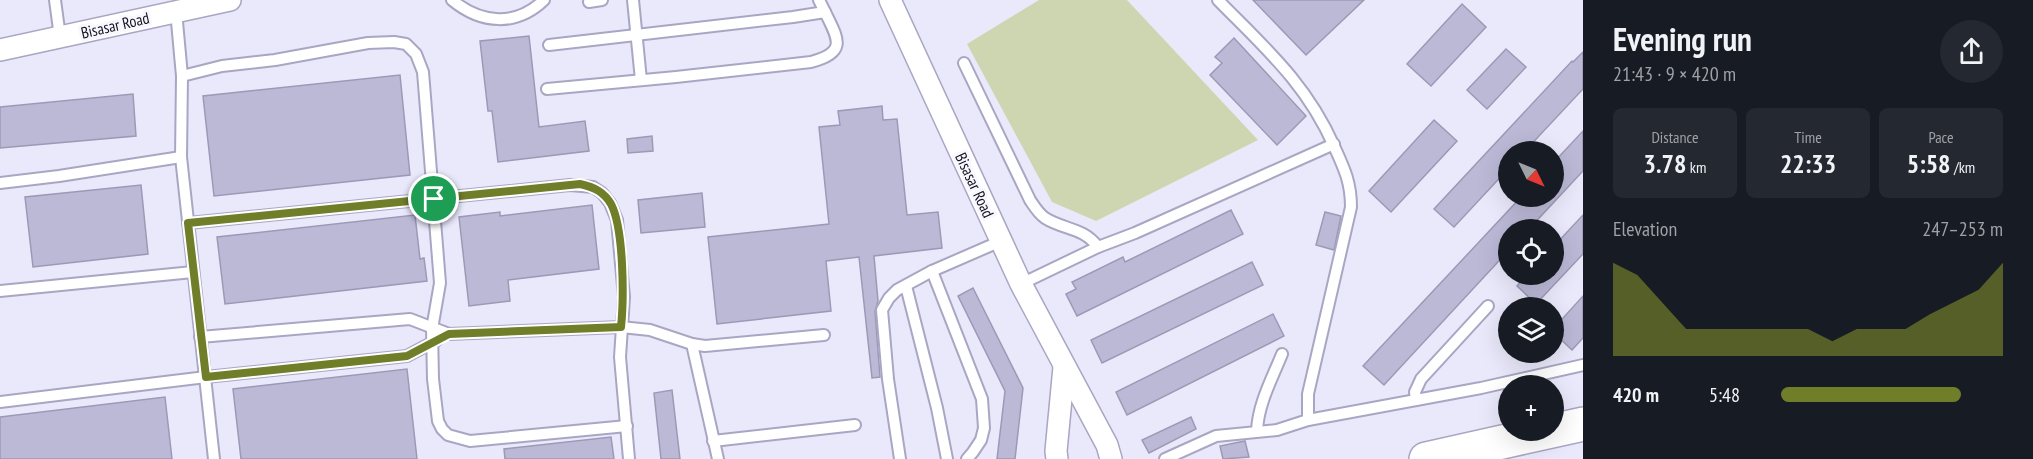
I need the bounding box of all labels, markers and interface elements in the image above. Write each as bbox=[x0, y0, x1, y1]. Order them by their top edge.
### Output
street label: Bisasar Road bbox=[79, 7, 151, 43]
text: Evening run bbox=[1613, 17, 1752, 60]
button: share bbox=[1940, 20, 2003, 83]
text: 21:43 · 9 × 420 m bbox=[1613, 61, 1736, 87]
text: Distance bbox=[1651, 127, 1699, 147]
text: Time bbox=[1794, 127, 1822, 147]
text: Pace bbox=[1928, 127, 1954, 147]
north arrow bbox=[1498, 141, 1564, 207]
map controls bbox=[1498, 141, 1564, 441]
text: 3.78 bbox=[1644, 147, 1686, 180]
text: 22:33 bbox=[1780, 147, 1836, 180]
text: 5:58 bbox=[1907, 147, 1951, 180]
street label: Bisasar Road bbox=[951, 149, 999, 221]
text: km bbox=[1686, 157, 1706, 177]
text: /km bbox=[1951, 157, 1975, 177]
pin bbox=[408, 173, 459, 224]
icon: arrive bbox=[417, 182, 450, 215]
text: Elevation bbox=[1613, 216, 1677, 242]
text: 247–253 m bbox=[1922, 216, 2003, 242]
button: locate bbox=[1498, 219, 1564, 285]
button: layers bbox=[1498, 297, 1564, 363]
button: + bbox=[1498, 375, 1564, 441]
text: 420 m bbox=[1613, 382, 1659, 408]
text: 5:48 bbox=[1709, 382, 1740, 408]

